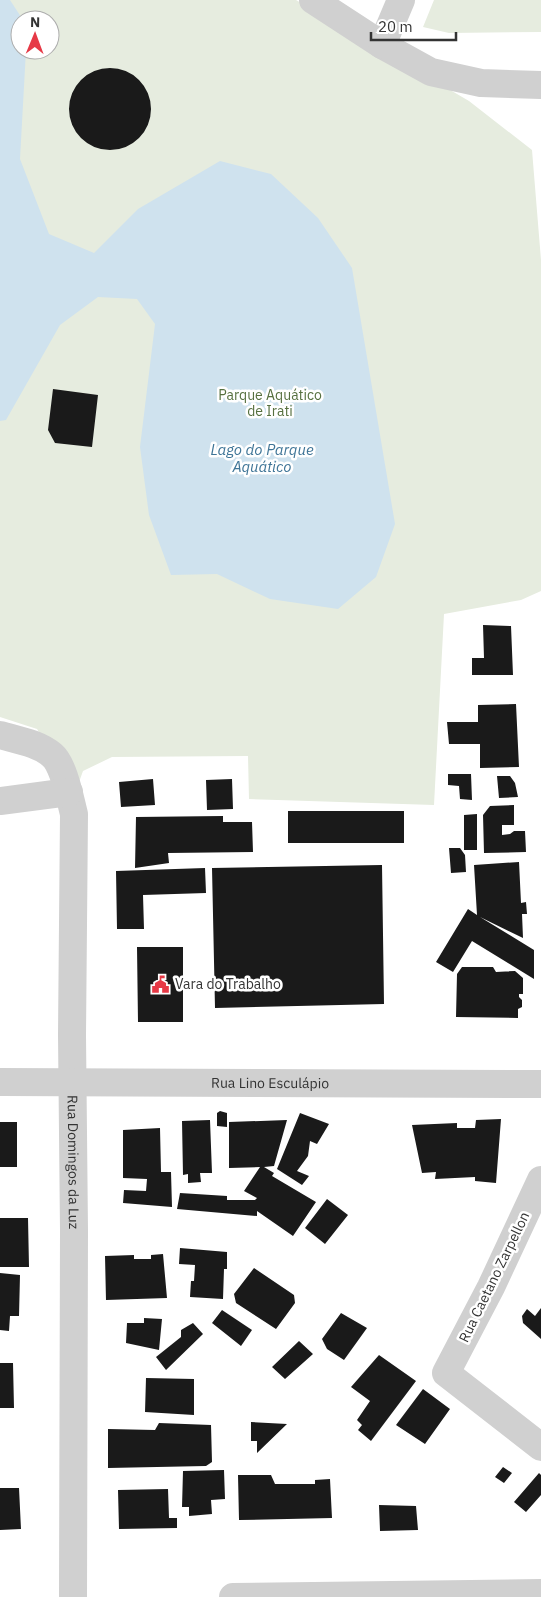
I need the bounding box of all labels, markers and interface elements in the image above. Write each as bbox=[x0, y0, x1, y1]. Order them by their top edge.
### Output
north arrow bbox=[10, 10, 60, 60]
scale bar bbox=[371, 10, 456, 42]
text: N bbox=[30, 13, 40, 31]
text: 20 m bbox=[378, 17, 413, 36]
park label: Parque Aquático de Irati bbox=[218, 386, 322, 420]
water label: Lago do Parque Aquático bbox=[210, 440, 314, 476]
public building icon: Vara do Trabalho bbox=[151, 974, 171, 994]
place label: Vara do Trabalho bbox=[175, 975, 281, 993]
street label: Rua Lino Esculápio bbox=[211, 1074, 329, 1092]
street label: Rua Domingos da Luz bbox=[64, 1095, 83, 1230]
street label: Rua Caetano Zarpellon bbox=[455, 1209, 533, 1345]

